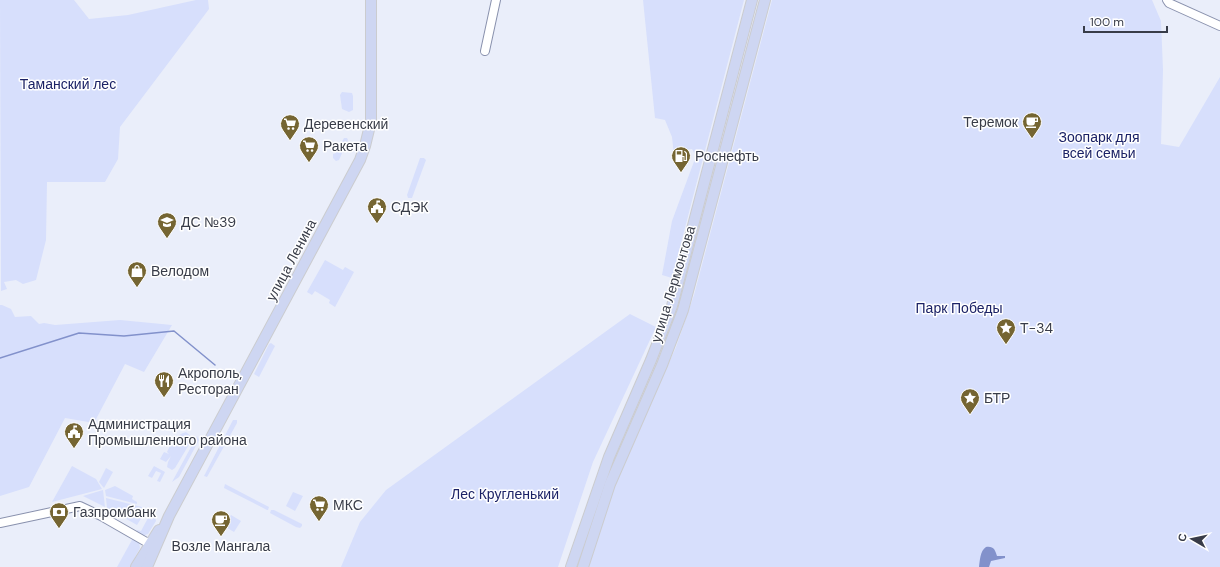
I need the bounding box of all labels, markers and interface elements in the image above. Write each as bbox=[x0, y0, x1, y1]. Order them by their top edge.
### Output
scale bar bbox=[1084, 8, 1167, 34]
text: 100 m bbox=[1090, 14, 1124, 30]
park label: Таманский лес bbox=[20, 75, 116, 93]
cafe icon: Теремок bbox=[1021, 111, 1043, 139]
supermarket icon: Деревенский bbox=[279, 113, 301, 141]
place label: Теремок bbox=[963, 113, 1019, 131]
place label: Деревенский bbox=[304, 115, 388, 133]
park label: Зоопарк для всей семьи bbox=[1059, 128, 1139, 162]
supermarket icon: Ракета bbox=[298, 135, 320, 163]
place label: Ракета bbox=[323, 137, 368, 155]
fuel station icon: Роснефть bbox=[670, 145, 692, 173]
place label: Роснефть bbox=[695, 147, 759, 165]
public building icon: СДЭК bbox=[366, 196, 388, 224]
place label: СДЭК bbox=[391, 198, 429, 216]
school or university icon: ДС №39 bbox=[156, 211, 178, 239]
place label: ДС №39 bbox=[181, 213, 236, 231]
street label: улица Ленина bbox=[262, 216, 320, 304]
street label: улица Лермонтова bbox=[647, 223, 699, 345]
shop icon: Велодом bbox=[126, 260, 148, 288]
place label: Велодом bbox=[151, 262, 209, 280]
park label: Парк Победы bbox=[916, 299, 1002, 317]
place icon: Т-34 bbox=[995, 317, 1017, 345]
place label: Т-34 bbox=[1020, 319, 1053, 337]
place label: Акрополь, Ресторан bbox=[178, 364, 243, 398]
restaurant icon: Акрополь, Ресторан bbox=[153, 370, 175, 398]
place icon: БТР bbox=[959, 387, 981, 415]
place label: БТР bbox=[984, 389, 1010, 407]
place label: Администрация Промышленного района bbox=[88, 415, 247, 449]
public building icon: Администрация Промышленного района bbox=[63, 421, 85, 449]
park label: Лес Кругленький bbox=[451, 485, 559, 503]
supermarket icon: МКС bbox=[308, 494, 330, 522]
place label: МКС bbox=[333, 496, 363, 514]
bank icon: Газпромбанк bbox=[48, 501, 70, 529]
place label: Газпромбанк bbox=[73, 503, 157, 521]
cafe icon: Возле Мангала bbox=[210, 509, 232, 537]
north arrow bbox=[1172, 519, 1212, 559]
text: С bbox=[1175, 532, 1190, 542]
place label: Возле Мангала bbox=[172, 537, 271, 555]

